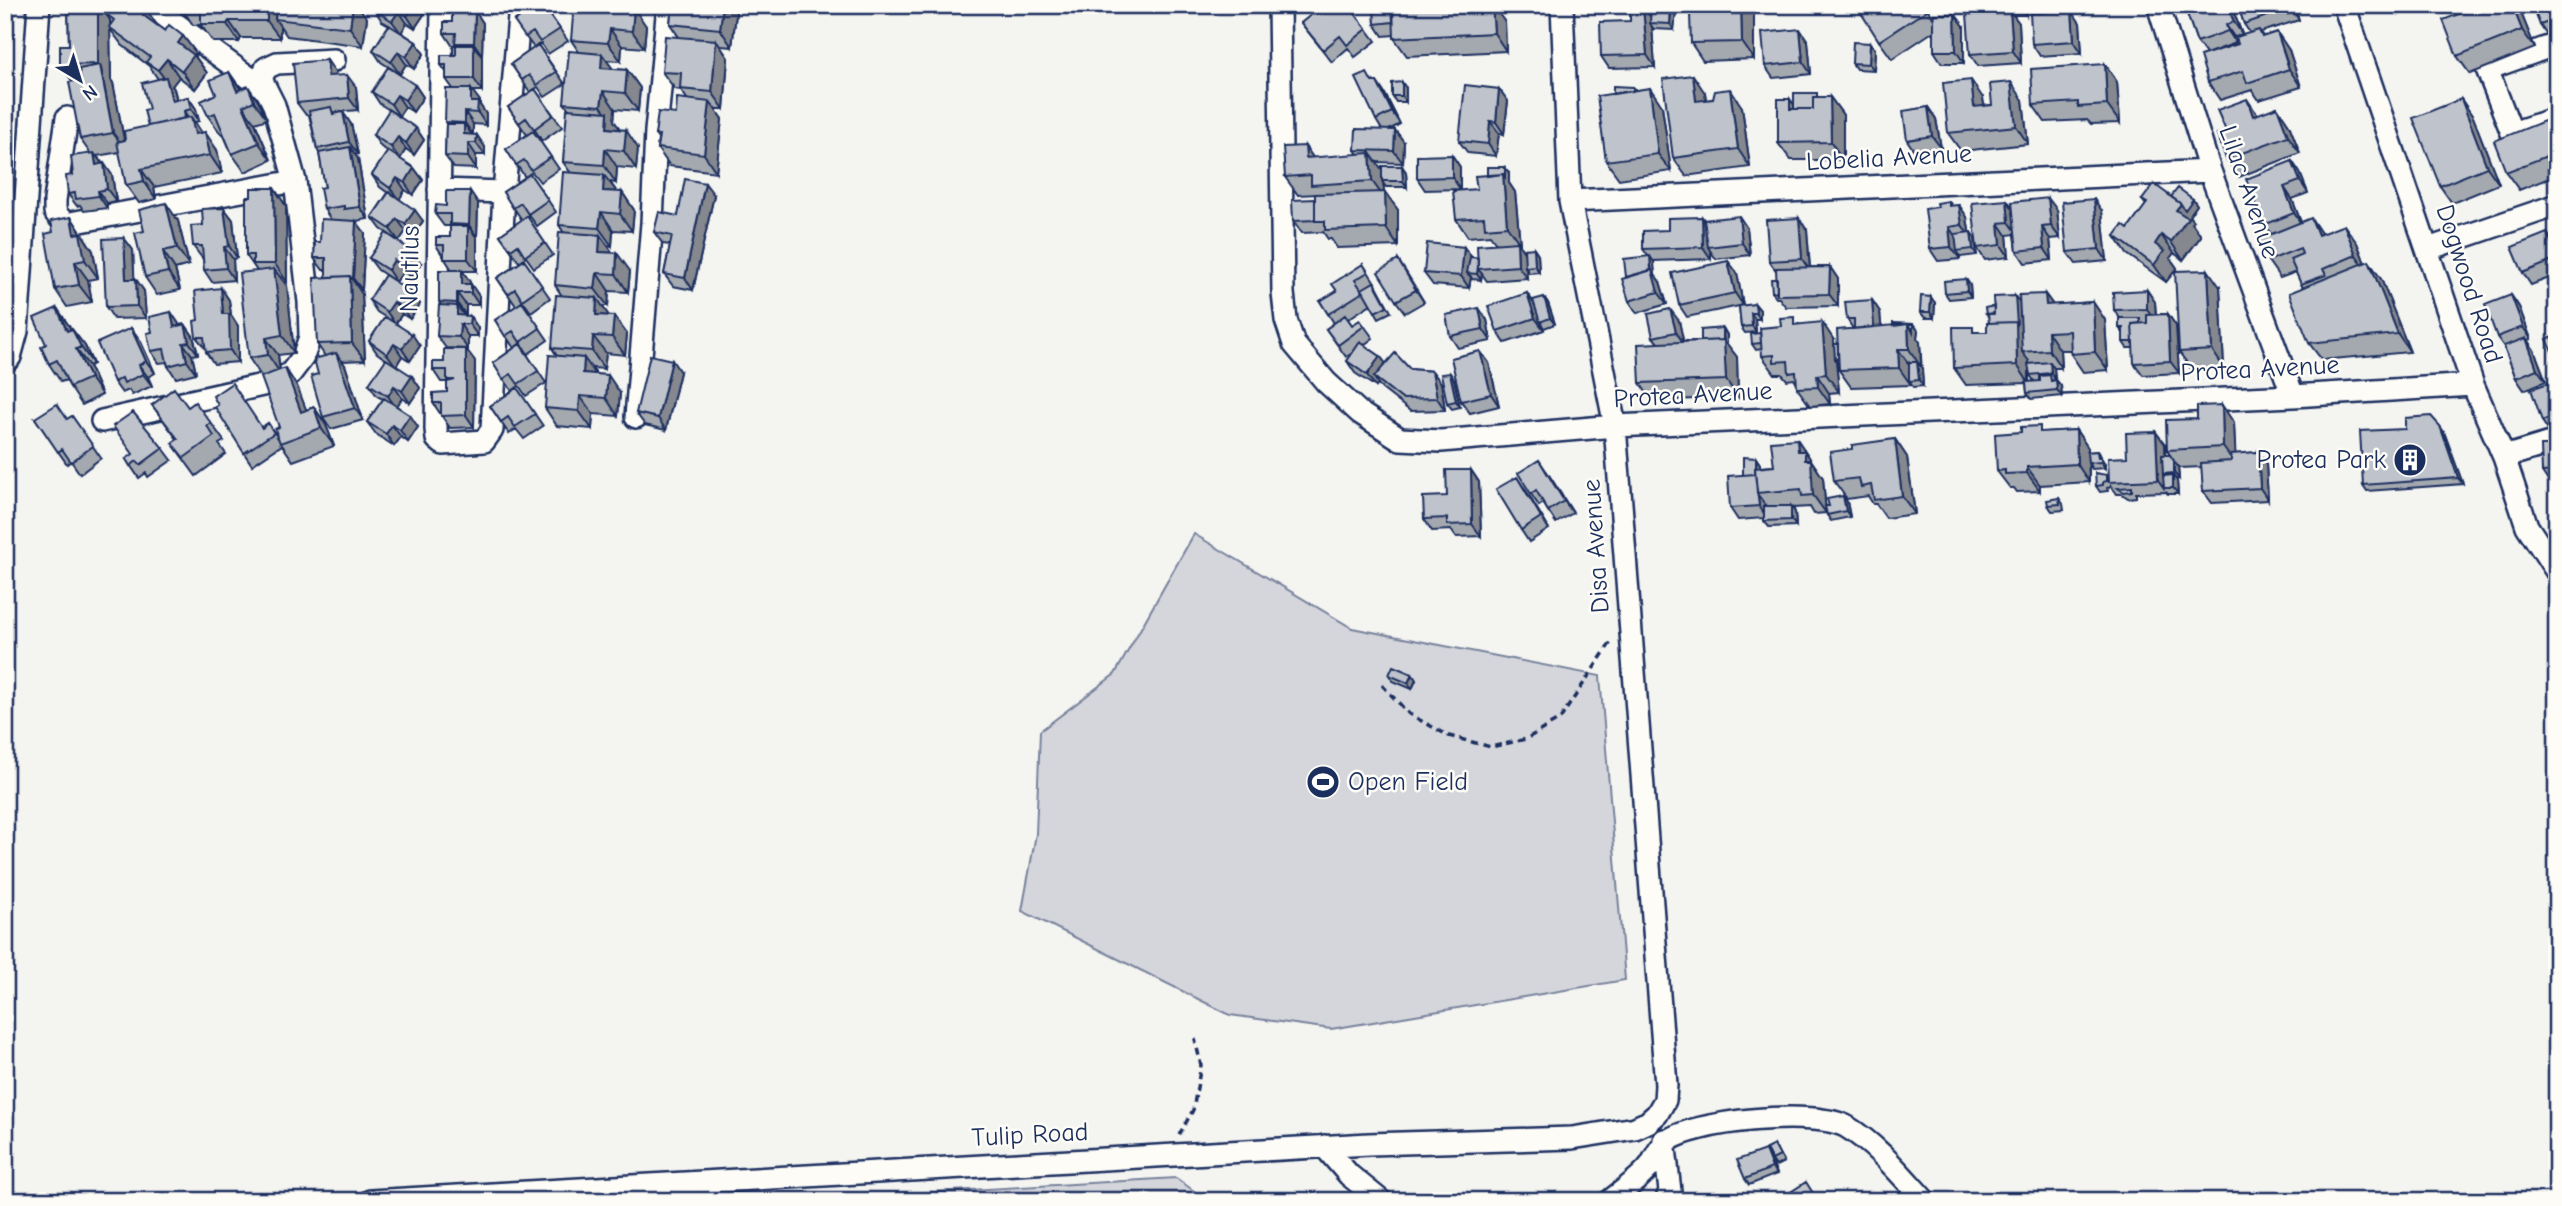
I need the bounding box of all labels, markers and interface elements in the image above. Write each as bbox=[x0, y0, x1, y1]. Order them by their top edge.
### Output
north arrow bbox=[46, 46, 116, 116]
text: N bbox=[78, 80, 102, 105]
street label: Lilac Avenue bbox=[2212, 122, 2286, 262]
street label: Lobelia Avenue bbox=[1805, 139, 1973, 177]
street label: Dogwood Road bbox=[2429, 201, 2509, 367]
street label: Nautilus bbox=[394, 225, 426, 313]
street label: Protea Avenue bbox=[2180, 350, 2340, 388]
street label: Protea Avenue bbox=[1613, 376, 1773, 414]
building icon: Protea Park bbox=[2391, 441, 2429, 479]
place label: Protea Park bbox=[2256, 445, 2386, 475]
street label: Disa Avenue bbox=[1576, 478, 1616, 614]
sports icon: Open Field bbox=[1304, 763, 1342, 801]
place label: Open Field bbox=[1348, 767, 1468, 797]
street label: Tulip Road bbox=[971, 1117, 1089, 1153]

